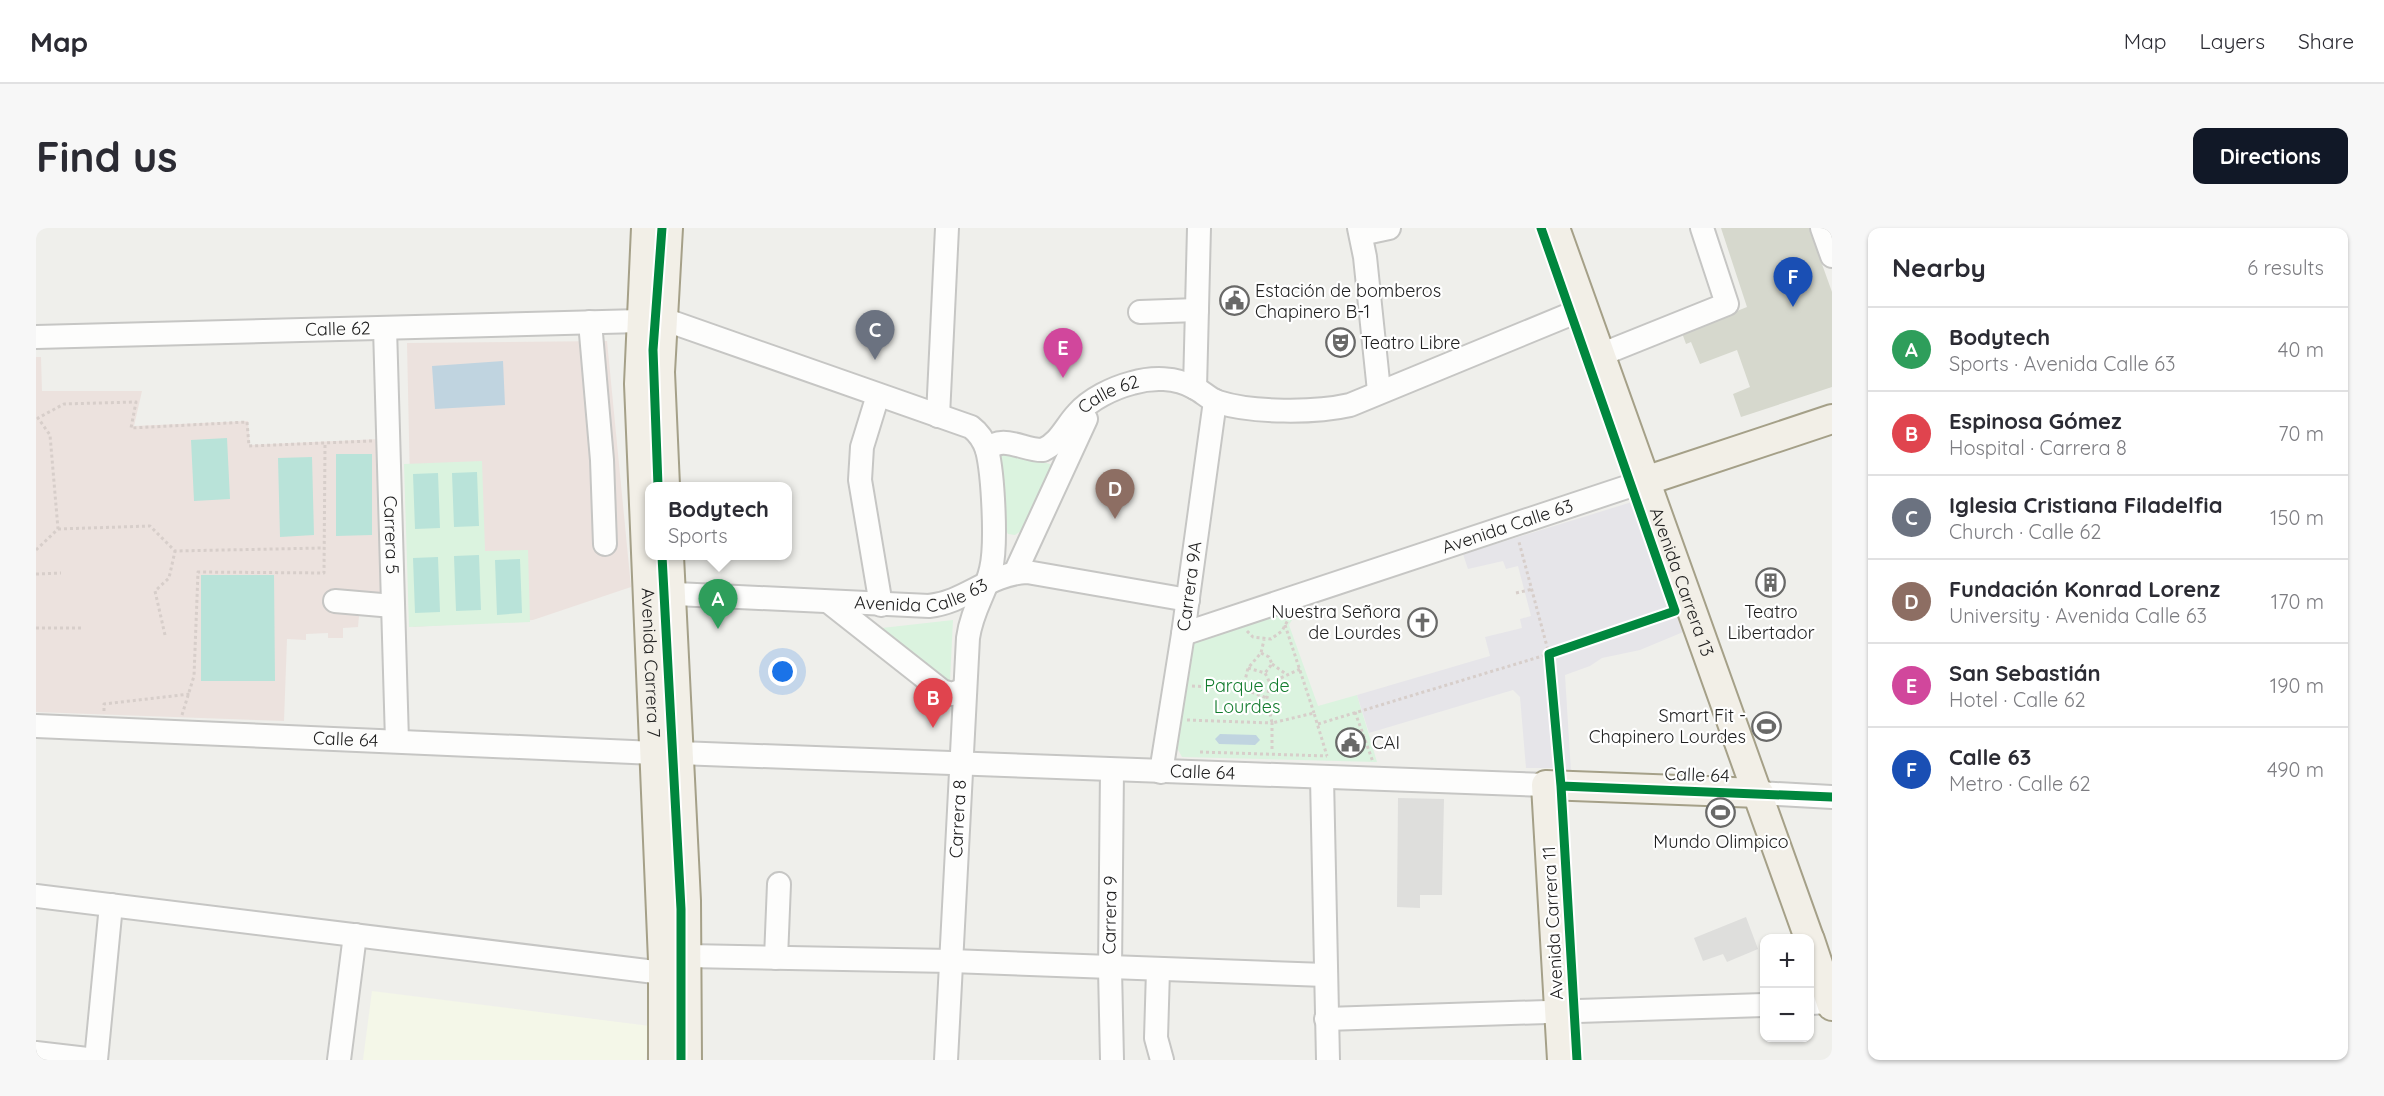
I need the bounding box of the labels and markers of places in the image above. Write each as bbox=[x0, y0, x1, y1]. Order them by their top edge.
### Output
pin: F bbox=[1774, 257, 1812, 307]
place label: Estación de bomberos Chapinero B-1 bbox=[1255, 279, 1441, 323]
public building icon: Estación de bomberos Chapinero B-1 bbox=[1218, 285, 1250, 317]
pin: C bbox=[856, 310, 894, 360]
theatre icon: Teatro Libre bbox=[1324, 327, 1356, 359]
pin: E bbox=[1044, 328, 1082, 378]
place label: Teatro Libre bbox=[1361, 331, 1460, 354]
pin: D bbox=[1096, 470, 1134, 519]
building icon: Teatro Libertador bbox=[1755, 567, 1787, 599]
pin: A bbox=[698, 580, 738, 629]
place label: Nuestra Señora de Lourdes bbox=[1271, 600, 1401, 644]
place label: Teatro Libertador bbox=[1727, 600, 1815, 644]
church icon: Nuestra Señora de Lourdes bbox=[1406, 606, 1438, 638]
pin: B bbox=[914, 678, 952, 728]
place label: Smart Fit - Chapinero Lourdes bbox=[1589, 704, 1746, 748]
sports icon: Smart Fit - Chapinero Lourdes bbox=[1751, 710, 1783, 742]
public building icon: CAI bbox=[1335, 727, 1367, 759]
place label: CAI bbox=[1372, 731, 1400, 754]
sports icon: Mundo Olimpico bbox=[1705, 797, 1737, 829]
place label: Mundo Olimpico bbox=[1653, 830, 1789, 853]

